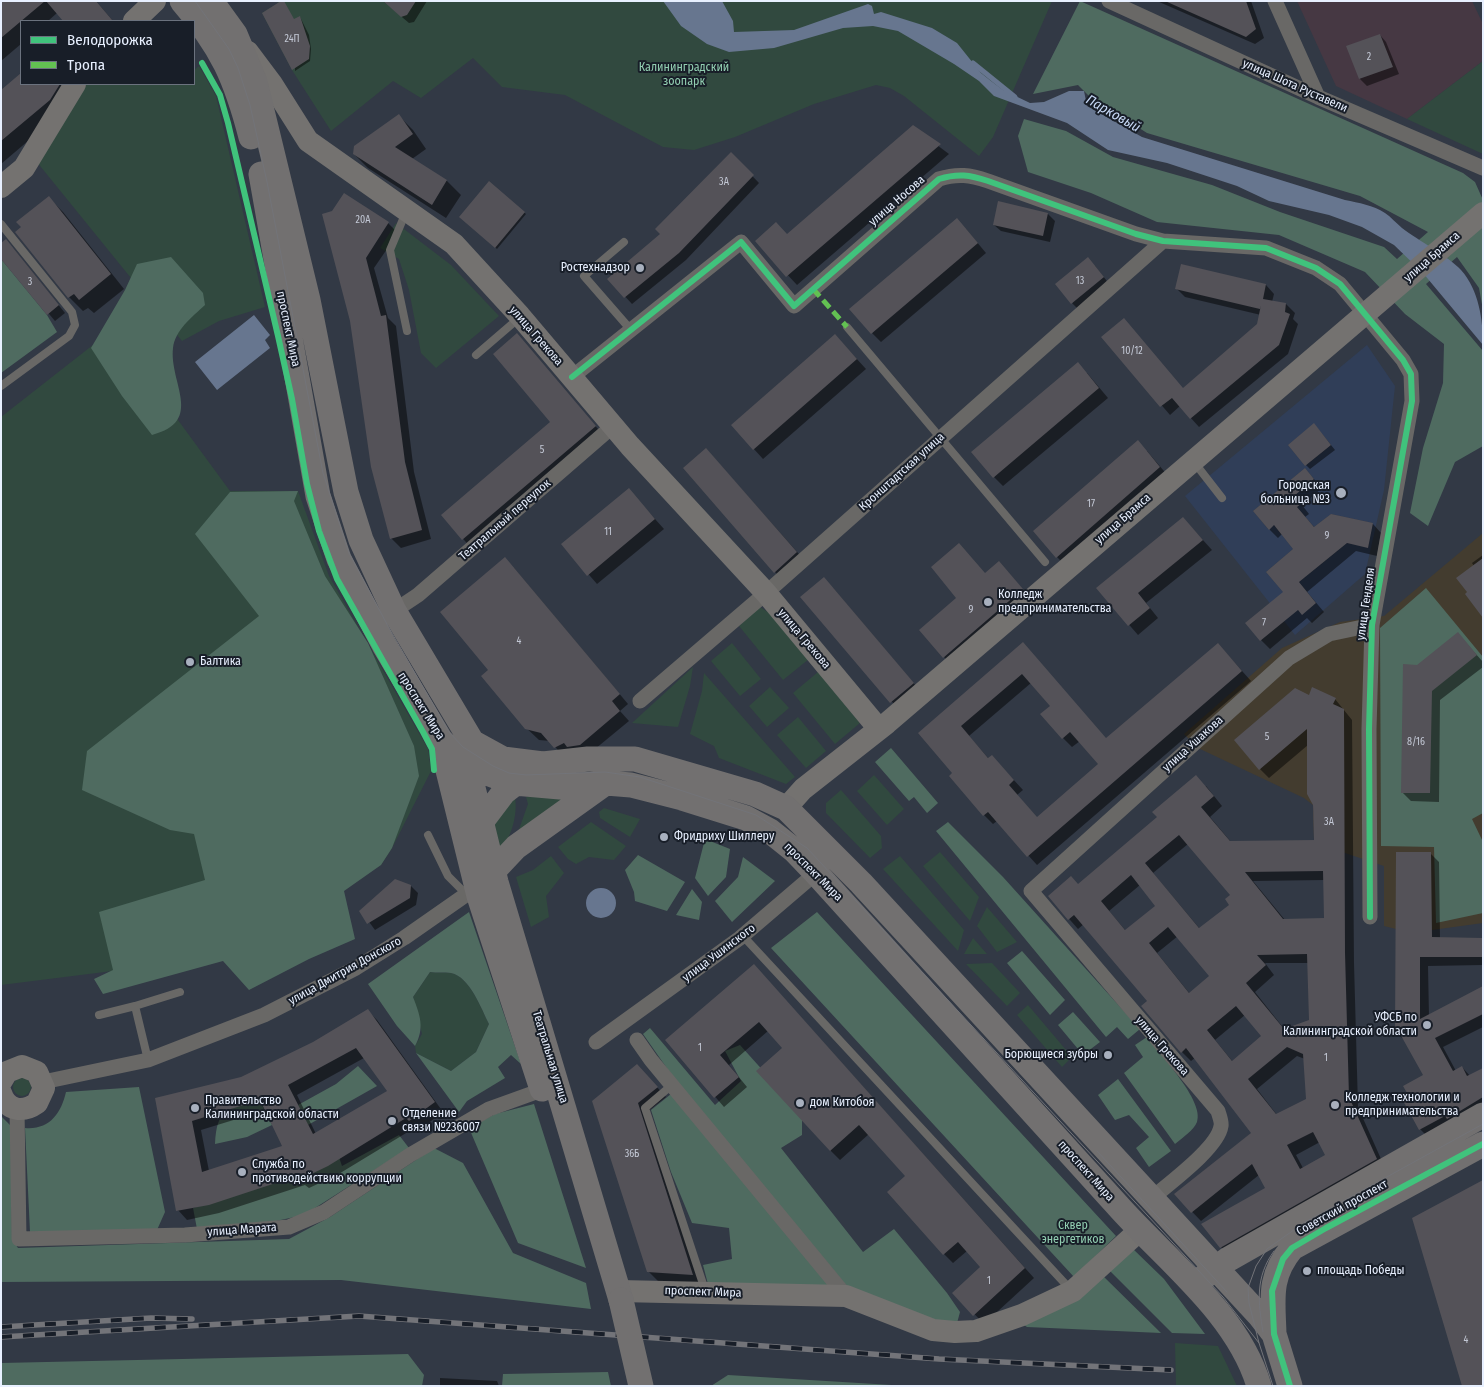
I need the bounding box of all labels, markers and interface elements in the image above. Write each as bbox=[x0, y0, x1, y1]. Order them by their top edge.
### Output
legend bbox=[20, 20, 195, 85]
text: Велодорожка bbox=[67, 31, 153, 49]
house number: 24П bbox=[284, 33, 300, 45]
house number: 2 bbox=[1367, 51, 1371, 63]
text: Тропа bbox=[67, 56, 105, 74]
street label: улица Шота Руставели bbox=[1240, 56, 1350, 116]
park label: Калининградский зоопарк bbox=[639, 61, 729, 89]
water label: Парковый bbox=[1083, 92, 1143, 136]
street label: улица Носова bbox=[866, 173, 928, 229]
house number: 3А bbox=[719, 176, 729, 188]
house number: 20А bbox=[356, 214, 370, 226]
street label: улица Брамса bbox=[1401, 229, 1463, 285]
place label: Ростехнадзор bbox=[561, 261, 630, 275]
marker: Ростехнадзор bbox=[634, 262, 646, 274]
house number: 13 bbox=[1076, 275, 1084, 287]
house number: 3 bbox=[28, 276, 32, 288]
street label: проспект Мира bbox=[273, 290, 303, 368]
street label: улица Грекова bbox=[506, 303, 566, 369]
house number: 10/12 bbox=[1121, 345, 1143, 357]
street label: Кронштадтская улица bbox=[856, 430, 948, 514]
house number: 5 bbox=[540, 444, 544, 456]
street label: Театральный переулок bbox=[456, 476, 554, 564]
place label: Городская больница №3 bbox=[1260, 479, 1330, 507]
marker: Городская больница №3 bbox=[1334, 486, 1348, 500]
street label: улица Брамса bbox=[1092, 491, 1154, 547]
house number: 17 bbox=[1087, 498, 1095, 510]
house number: 11 bbox=[604, 526, 612, 538]
house number: 9 bbox=[1325, 530, 1329, 542]
street label: улица Генделя bbox=[1354, 567, 1378, 641]
place label: Колледж предпринимательства bbox=[998, 588, 1111, 616]
marker: Колледж предпринимательства bbox=[982, 596, 994, 608]
house number: 9 bbox=[969, 604, 973, 616]
street label: улица Грекова bbox=[775, 606, 833, 672]
house number: 7 bbox=[1262, 617, 1266, 629]
house number: 4 bbox=[517, 635, 521, 647]
place label: Балтика bbox=[200, 655, 241, 669]
marker: Балтика bbox=[184, 656, 196, 668]
street label: проспект Мира bbox=[395, 670, 447, 742]
street label: улица Ушакова bbox=[1160, 713, 1226, 775]
house number: 5 bbox=[1265, 731, 1269, 743]
house number: 8/16 bbox=[1407, 736, 1425, 748]
house number: 3А bbox=[1324, 816, 1334, 828]
place label: Фридриху Шиллеру bbox=[674, 830, 774, 844]
marker: Фридриху Шиллеру bbox=[658, 831, 670, 843]
street label: проспект Мира bbox=[781, 840, 845, 904]
street label: улица Ушинского bbox=[680, 921, 758, 985]
street label: улица Дмитрия Донского bbox=[286, 934, 404, 1008]
street label: Театральная улица bbox=[529, 1009, 571, 1105]
place label: УФСБ по Калининградской области bbox=[1283, 1011, 1417, 1039]
street label: улица Грекова bbox=[1132, 1013, 1192, 1079]
marker: УФСБ по Калининградской области bbox=[1421, 1019, 1433, 1031]
house number: 1 bbox=[698, 1042, 702, 1054]
place label: Борющиеся зубры bbox=[1004, 1048, 1098, 1062]
marker: Борющиеся зубры bbox=[1102, 1049, 1114, 1061]
house number: 1 bbox=[1324, 1052, 1328, 1064]
place label: Колледж технологии и предпринимательства bbox=[1345, 1091, 1460, 1119]
place label: Правительство Калининградской области bbox=[205, 1094, 339, 1122]
place label: дом Китобоя bbox=[810, 1096, 875, 1110]
marker: дом Китобоя bbox=[794, 1097, 806, 1109]
marker: Колледж технологии и предпринимательства bbox=[1329, 1099, 1341, 1111]
marker: Правительство Калининградской области bbox=[189, 1102, 201, 1114]
place label: Отделение связи №236007 bbox=[402, 1107, 480, 1135]
marker: Отделение связи №236007 bbox=[386, 1115, 398, 1127]
street label: проспект Мира bbox=[1055, 1138, 1117, 1204]
house number: 36Б bbox=[625, 1148, 639, 1160]
place label: Служба по противодействию коррупции bbox=[252, 1158, 402, 1186]
marker: Служба по противодействию коррупции bbox=[236, 1166, 248, 1178]
street label: Советский проспект bbox=[1294, 1177, 1390, 1239]
park label: Сквер энергетиков bbox=[1041, 1219, 1105, 1247]
street label: улица Марата bbox=[207, 1220, 277, 1240]
place label: площадь Победы bbox=[1317, 1264, 1404, 1278]
marker: площадь Победы bbox=[1301, 1265, 1313, 1277]
house number: 1 bbox=[987, 1275, 991, 1287]
street label: проспект Мира bbox=[664, 1283, 742, 1301]
house number: 4 bbox=[1464, 1334, 1468, 1346]

